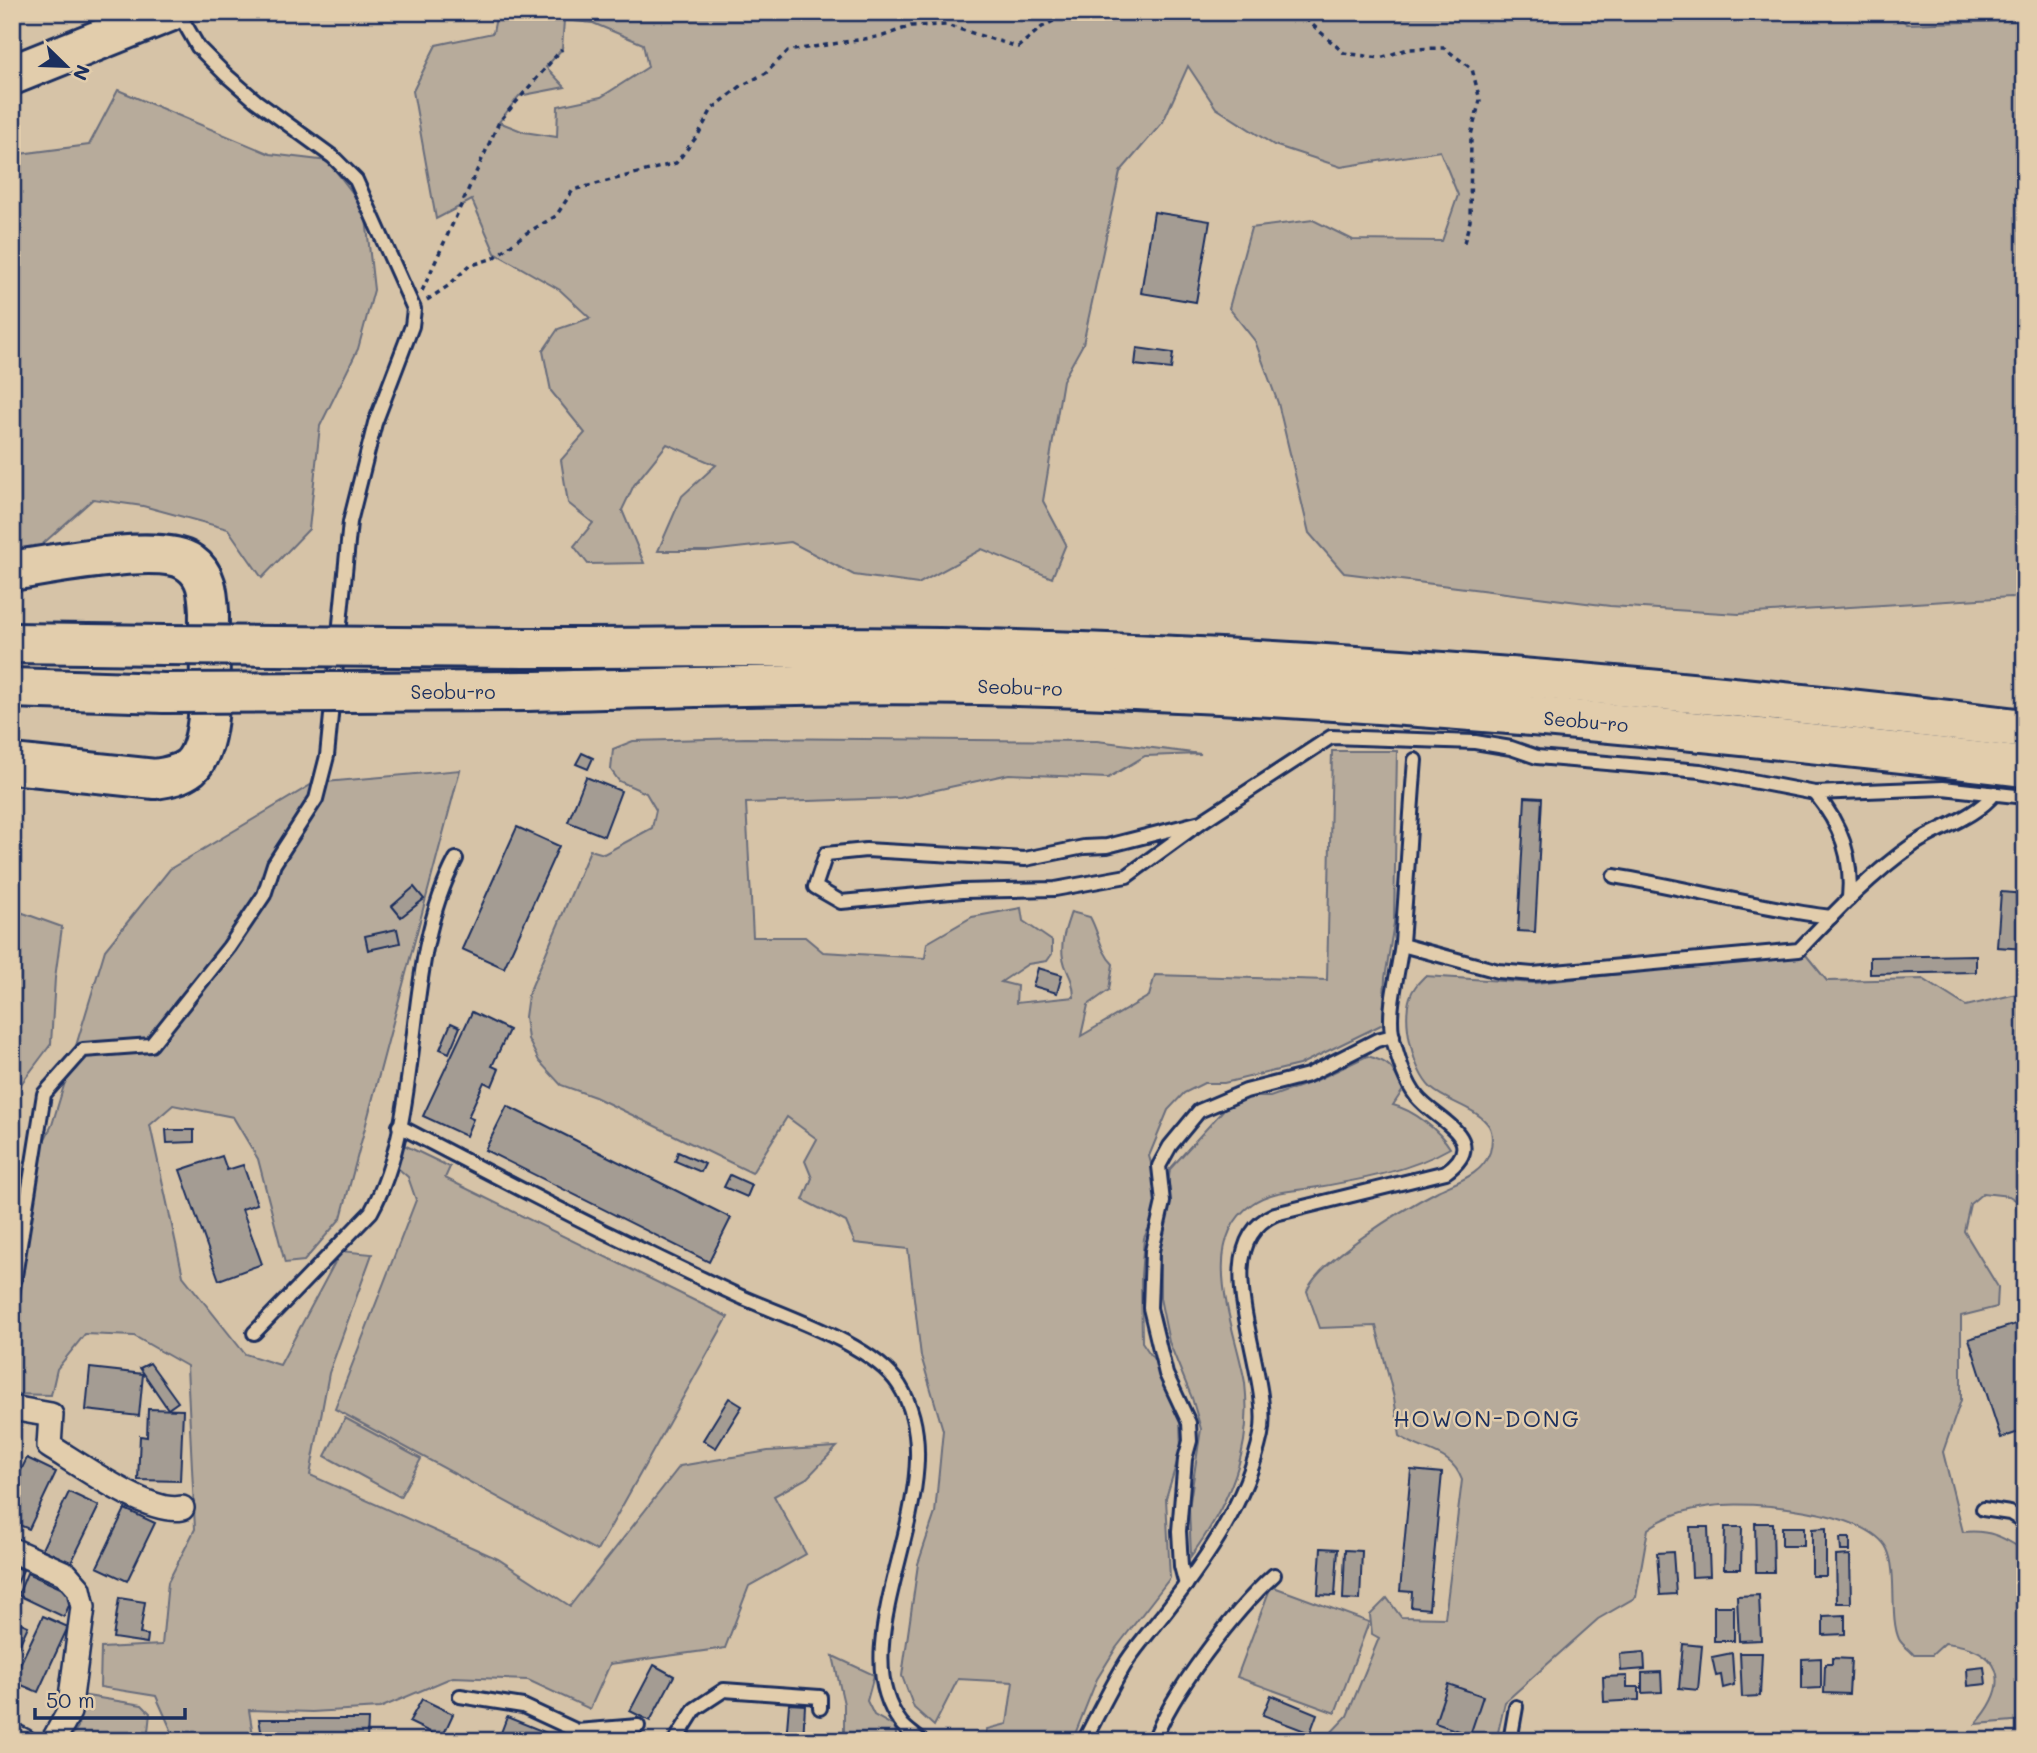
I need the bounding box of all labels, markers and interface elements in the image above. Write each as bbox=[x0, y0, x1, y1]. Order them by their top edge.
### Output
north arrow bbox=[32, 32, 102, 102]
text: N bbox=[68, 61, 96, 84]
street label: Seobu-ro bbox=[977, 673, 1063, 701]
street label: Seobu-ro bbox=[410, 679, 496, 704]
street label: Seobu-ro bbox=[1543, 705, 1629, 737]
district label: HOWON-DONG bbox=[1393, 1403, 1581, 1433]
scale bar bbox=[35, 1676, 186, 1720]
text: 50 m bbox=[46, 1686, 95, 1713]

